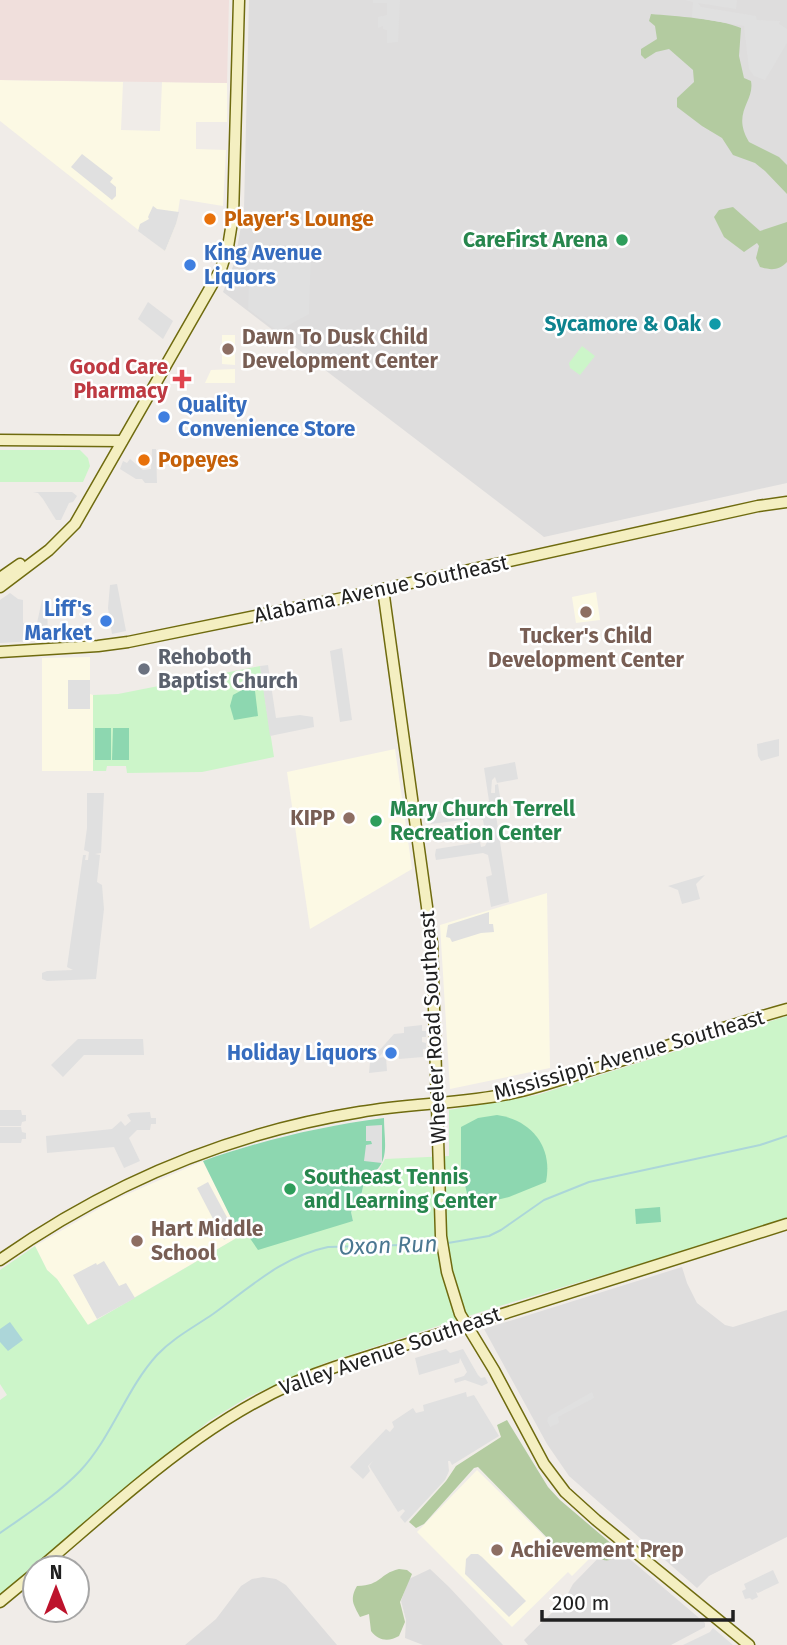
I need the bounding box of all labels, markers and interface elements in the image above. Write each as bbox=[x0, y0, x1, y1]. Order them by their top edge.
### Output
place label: Player's Lounge bbox=[224, 206, 374, 232]
marker: Player's Lounge bbox=[202, 211, 218, 227]
place label: CareFirst Arena bbox=[463, 227, 608, 253]
marker: CareFirst Arena bbox=[614, 232, 630, 248]
place label: King Avenue Liquors bbox=[204, 240, 323, 290]
marker: King Avenue Liquors bbox=[182, 257, 198, 273]
place label: Sycamore & Oak bbox=[544, 311, 701, 337]
marker: Sycamore & Oak bbox=[707, 316, 723, 332]
place label: Dawn To Dusk Child Development Center bbox=[242, 324, 438, 374]
marker: Dawn To Dusk Child Development Center bbox=[220, 341, 236, 357]
place label: Good Care Pharmacy bbox=[70, 354, 168, 404]
marker: Good Care Pharmacy bbox=[174, 371, 190, 387]
place label: Quality Convenience Store bbox=[178, 392, 356, 442]
marker: Quality Convenience Store bbox=[156, 409, 172, 425]
place label: Popeyes bbox=[158, 447, 239, 473]
marker: Popeyes bbox=[136, 452, 152, 468]
street label: Alabama Avenue Southeast bbox=[252, 549, 511, 629]
place label: Liff's Market bbox=[25, 596, 93, 646]
marker: Tucker's Child Development Center bbox=[578, 604, 594, 620]
marker: Liff's Market bbox=[98, 613, 114, 629]
place label: Tucker's Child Development Center bbox=[488, 623, 685, 673]
place label: Rehoboth Baptist Church bbox=[158, 644, 298, 694]
marker: Rehoboth Baptist Church bbox=[136, 661, 152, 677]
place label: Mary Church Terrell Recreation Center bbox=[390, 796, 576, 846]
place label: KIPP bbox=[290, 805, 335, 831]
marker: KIPP bbox=[341, 810, 357, 826]
marker: Mary Church Terrell Recreation Center bbox=[368, 813, 384, 829]
street label: Wheeler Road Southeast bbox=[414, 909, 452, 1144]
street label: Mississippi Avenue Southeast bbox=[491, 1004, 768, 1106]
place label: Holiday Liquors bbox=[227, 1040, 377, 1066]
marker: Holiday Liquors bbox=[383, 1045, 399, 1061]
place label: Southeast Tennis and Learning Center bbox=[304, 1164, 497, 1214]
marker: Southeast Tennis and Learning Center bbox=[282, 1181, 298, 1197]
place label: Hart Middle School bbox=[151, 1216, 264, 1266]
water label: Oxon Run bbox=[338, 1229, 438, 1261]
marker: Hart Middle School bbox=[129, 1233, 145, 1249]
street label: Valley Avenue Southeast bbox=[276, 1301, 505, 1401]
place label: Achievement Prep bbox=[510, 1537, 684, 1563]
marker: Achievement Prep bbox=[489, 1542, 505, 1558]
north arrow bbox=[21, 1554, 91, 1624]
text: N bbox=[50, 1561, 62, 1584]
scale bar bbox=[542, 1578, 733, 1622]
text: 200 m bbox=[552, 1590, 609, 1616]

